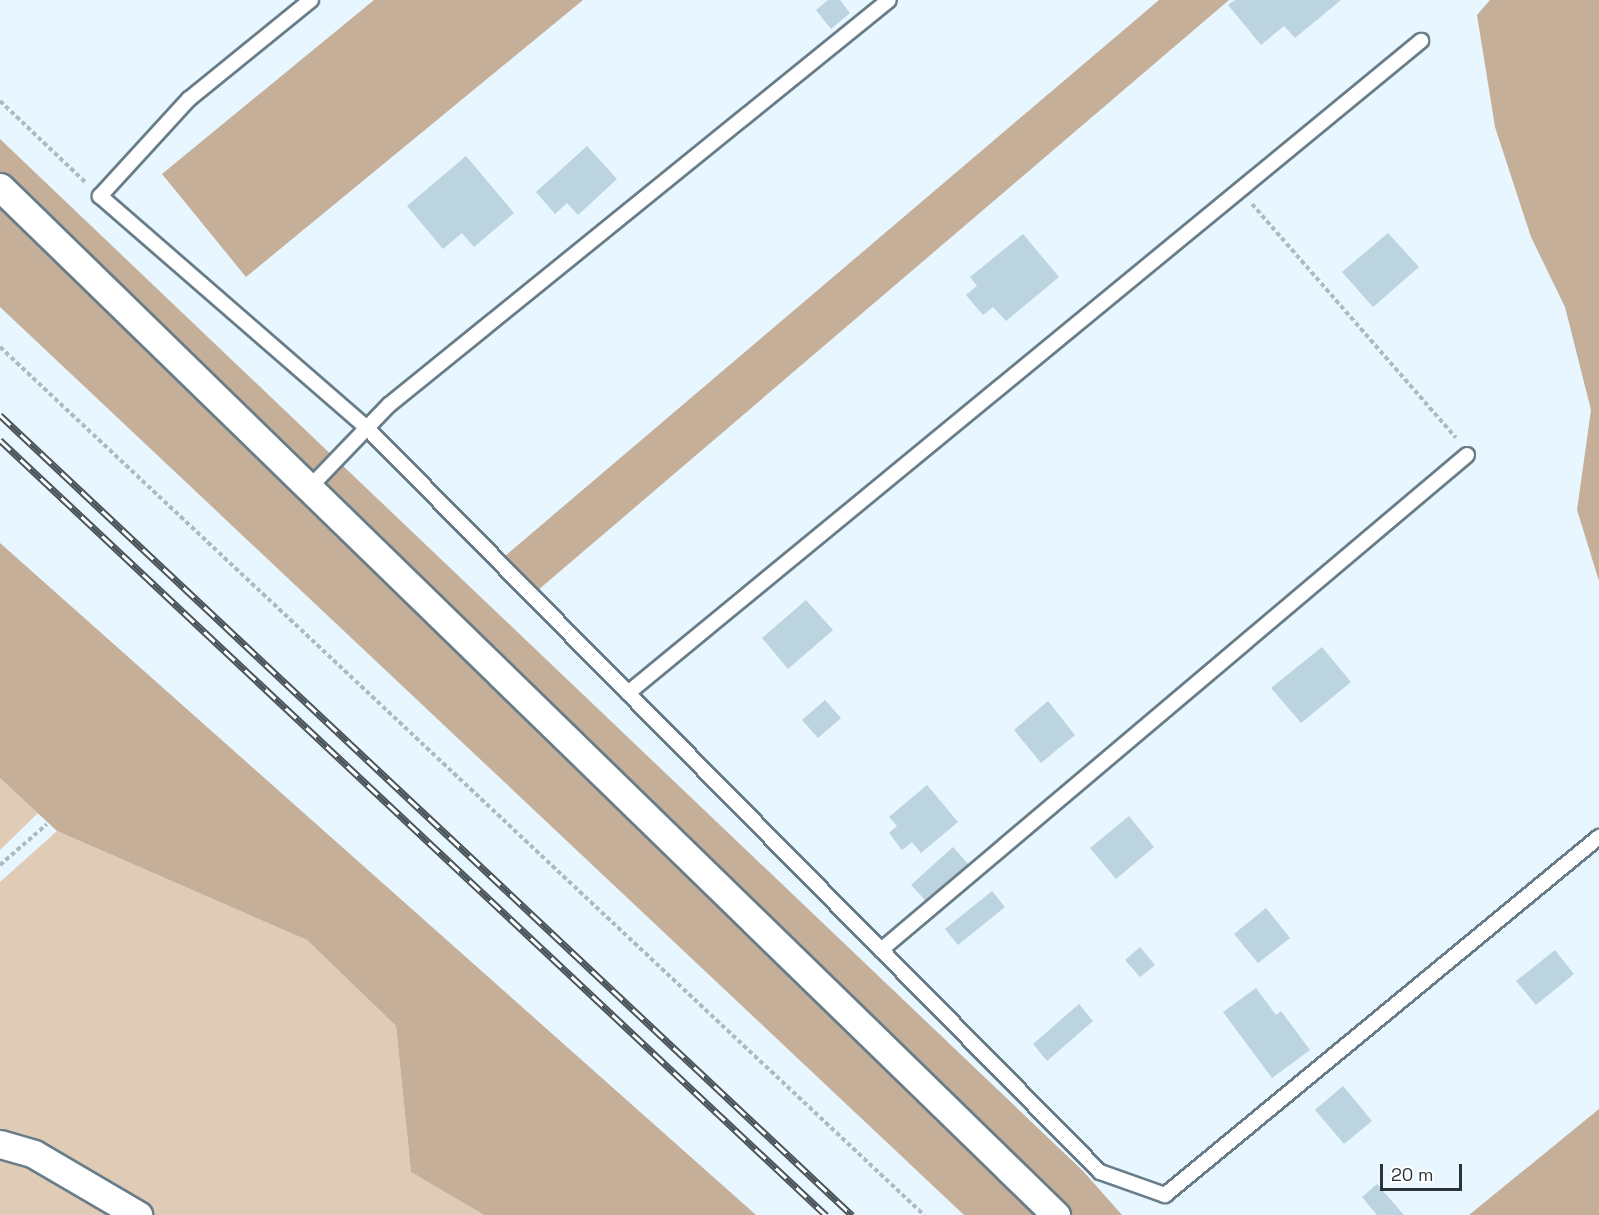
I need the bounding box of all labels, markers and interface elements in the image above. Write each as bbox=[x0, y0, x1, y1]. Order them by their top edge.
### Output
scale bar bbox=[1383, 1152, 1466, 1190]
text: 20 m bbox=[1391, 1163, 1434, 1186]

